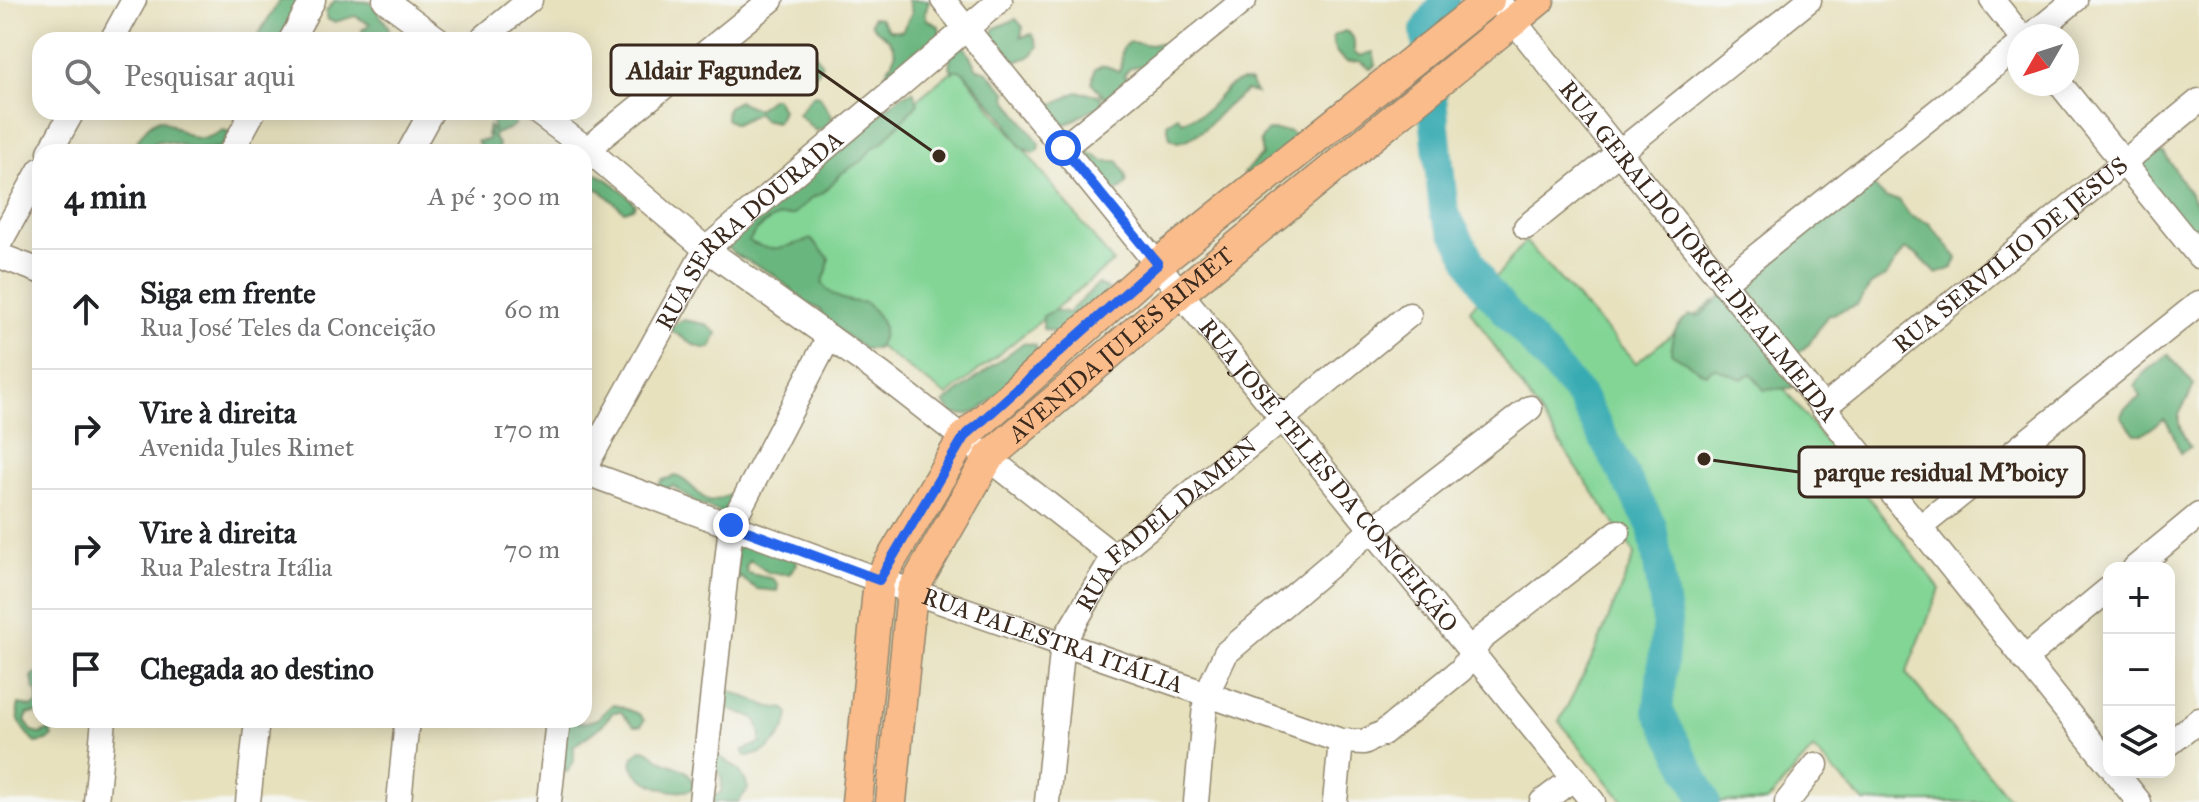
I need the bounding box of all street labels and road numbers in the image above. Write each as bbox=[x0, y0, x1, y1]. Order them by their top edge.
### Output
street label: RUA GERALDO JORGE DE ALMEIDA bbox=[1552, 74, 1844, 428]
street label: RUA SERRA DOURADA bbox=[649, 124, 849, 335]
street label: RUA SERVILIO DE JESUS bbox=[1887, 150, 2134, 360]
street label: AVENIDA JULES RIMET bbox=[1001, 240, 1240, 450]
street label: RUA JOSÉ TELES DA CONCEIÇÃO bbox=[1192, 313, 1464, 638]
street label: RUA FADEL DAMEN bbox=[1070, 430, 1263, 617]
street label: RUA PALESTRA ITÁLIA bbox=[918, 581, 1187, 700]

